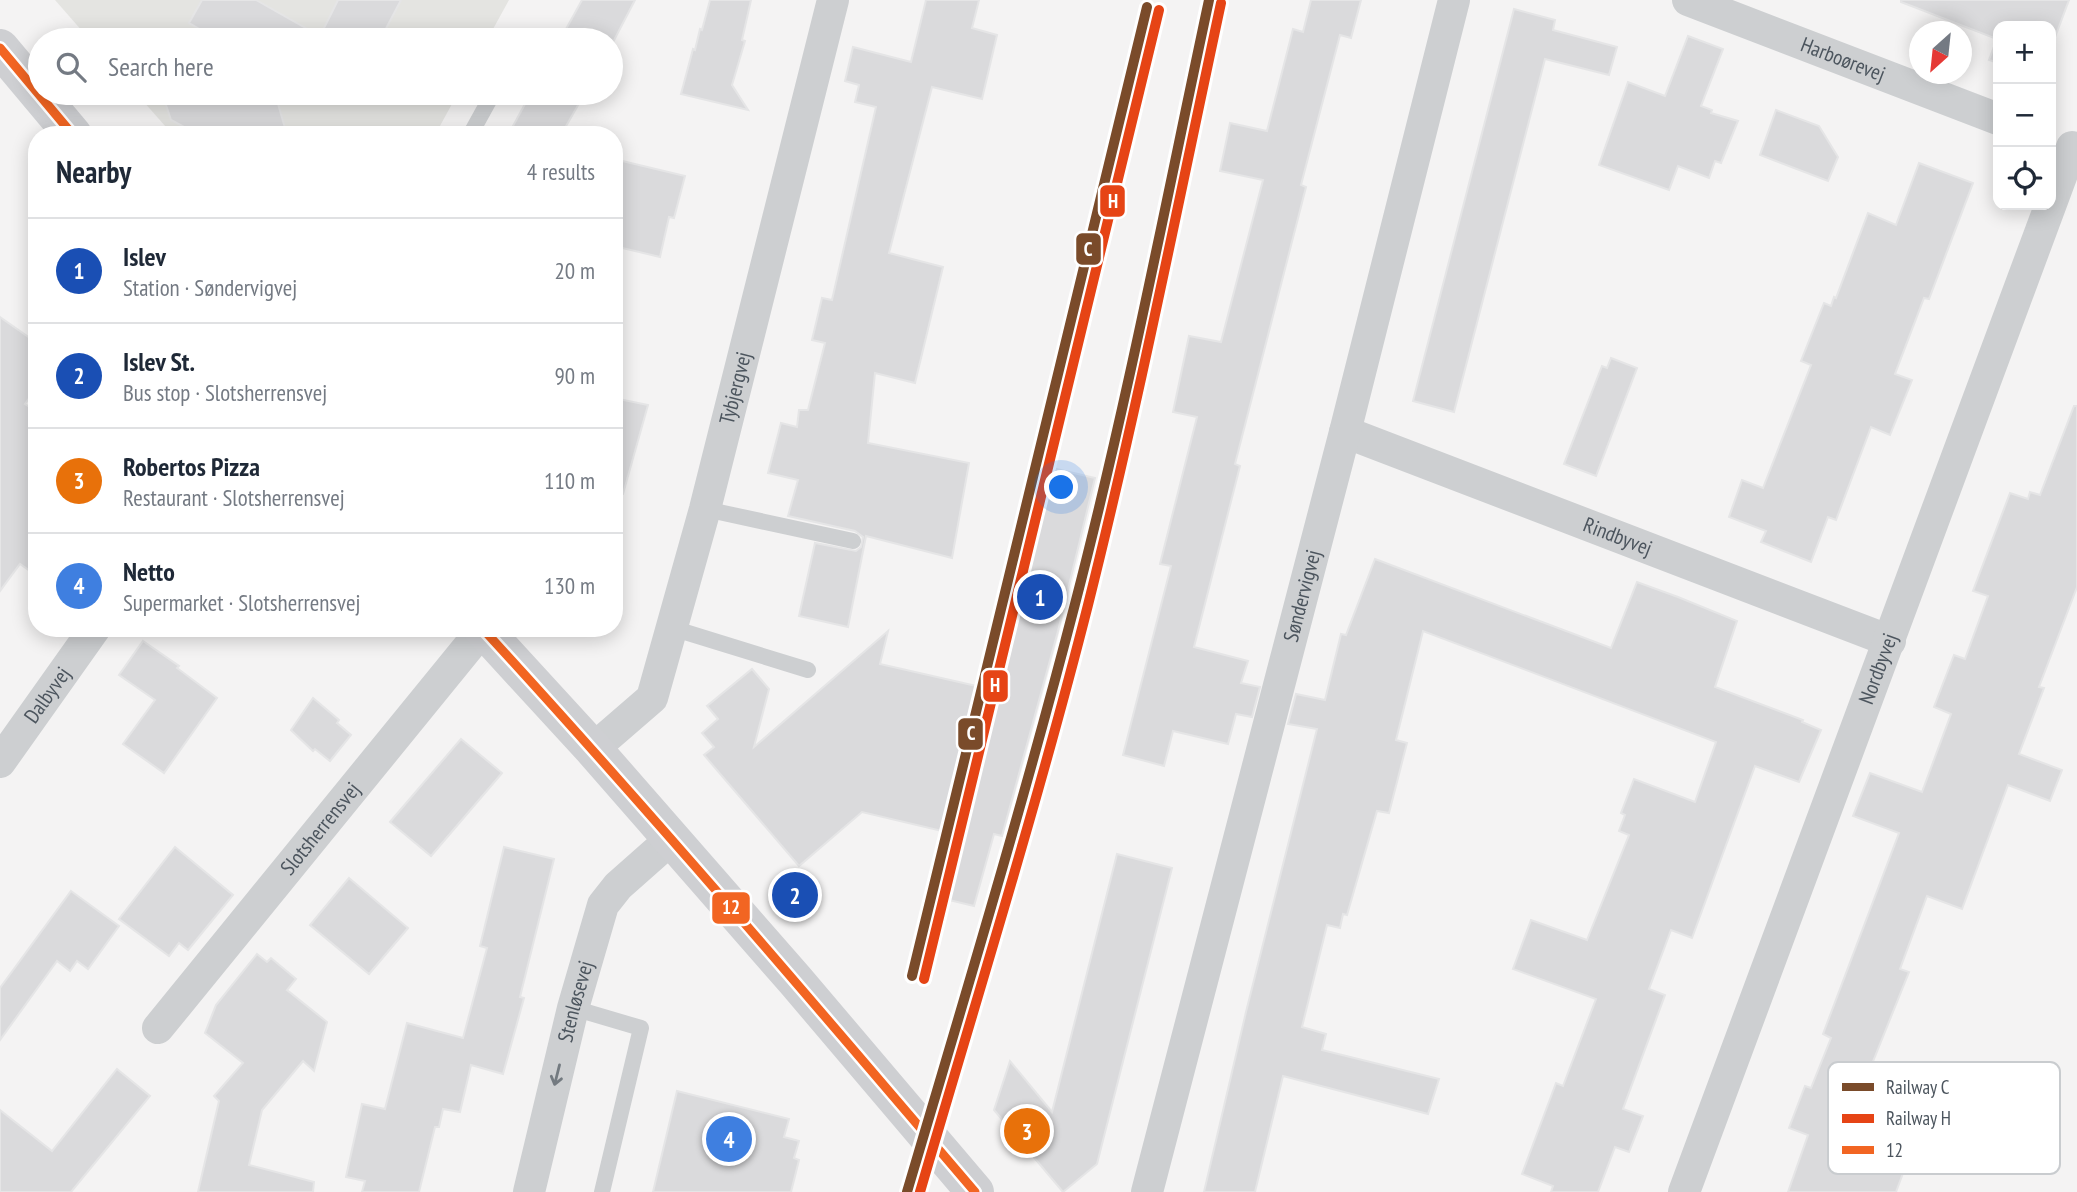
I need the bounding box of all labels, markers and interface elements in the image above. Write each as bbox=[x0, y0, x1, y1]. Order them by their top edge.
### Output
north arrow bbox=[1909, 21, 1972, 84]
map controls bbox=[1993, 21, 2056, 210]
button: + bbox=[1993, 21, 2056, 84]
search box bbox=[28, 28, 623, 105]
street label: Harboørevej bbox=[1797, 31, 1889, 87]
icon: search bbox=[52, 48, 90, 86]
text: Search here bbox=[108, 50, 214, 83]
button: − bbox=[1993, 84, 2056, 147]
button: locate bbox=[1993, 147, 2056, 210]
text: Nearby bbox=[56, 152, 131, 191]
text: 4 results bbox=[527, 157, 595, 186]
line badge: H bbox=[1099, 184, 1126, 218]
text: H bbox=[1108, 189, 1118, 213]
line badge: C bbox=[1075, 232, 1102, 266]
text: C bbox=[1084, 237, 1093, 261]
text: Islev bbox=[123, 240, 166, 273]
text: 1 bbox=[74, 256, 85, 285]
text: 20 m bbox=[554, 256, 595, 285]
text: Station · Søndervigvej bbox=[123, 273, 297, 302]
text: Islev St. bbox=[123, 345, 195, 378]
street label: Tybjergvej bbox=[713, 349, 757, 427]
text: 2 bbox=[74, 361, 85, 390]
text: 90 m bbox=[554, 361, 595, 390]
text: Bus stop · Slotsherrensvej bbox=[123, 378, 327, 407]
text: Robertos Pizza bbox=[123, 450, 260, 483]
text: 3 bbox=[74, 466, 85, 495]
text: 110 m bbox=[544, 466, 595, 495]
your location bbox=[1044, 470, 1078, 504]
text: Restaurant · Slotsherrensvej bbox=[123, 483, 345, 512]
street label: Rindbyvej bbox=[1580, 511, 1656, 561]
street label: Søndervigvej bbox=[1277, 547, 1327, 645]
text: Netto bbox=[123, 555, 175, 588]
text: 4 bbox=[74, 571, 85, 600]
text: 130 m bbox=[544, 571, 595, 600]
pin: 1 bbox=[1017, 571, 1063, 623]
text: Supermarket · Slotsherrensvej bbox=[123, 588, 360, 617]
street label: Nordbyvej bbox=[1852, 629, 1903, 708]
street label: Dalbyvej bbox=[18, 661, 76, 728]
line badge: H bbox=[982, 669, 1009, 703]
text: H bbox=[990, 673, 1000, 697]
line badge: C bbox=[957, 717, 984, 751]
text: C bbox=[967, 721, 976, 745]
street label: Slotsherrensvej bbox=[274, 777, 366, 880]
pin: 2 bbox=[772, 869, 818, 921]
line badge: 12 bbox=[711, 891, 751, 925]
text: 12 bbox=[722, 895, 740, 919]
street label: Stenløsevej bbox=[551, 958, 599, 1045]
legend bbox=[1828, 1062, 2060, 1174]
one-way arrow bbox=[550, 1063, 563, 1085]
text: Railway C bbox=[1886, 1075, 1950, 1099]
pin: 3 bbox=[1004, 1105, 1050, 1157]
text: Railway H bbox=[1886, 1106, 1951, 1130]
pin: 4 bbox=[706, 1113, 752, 1165]
text: 12 bbox=[1886, 1138, 1903, 1162]

